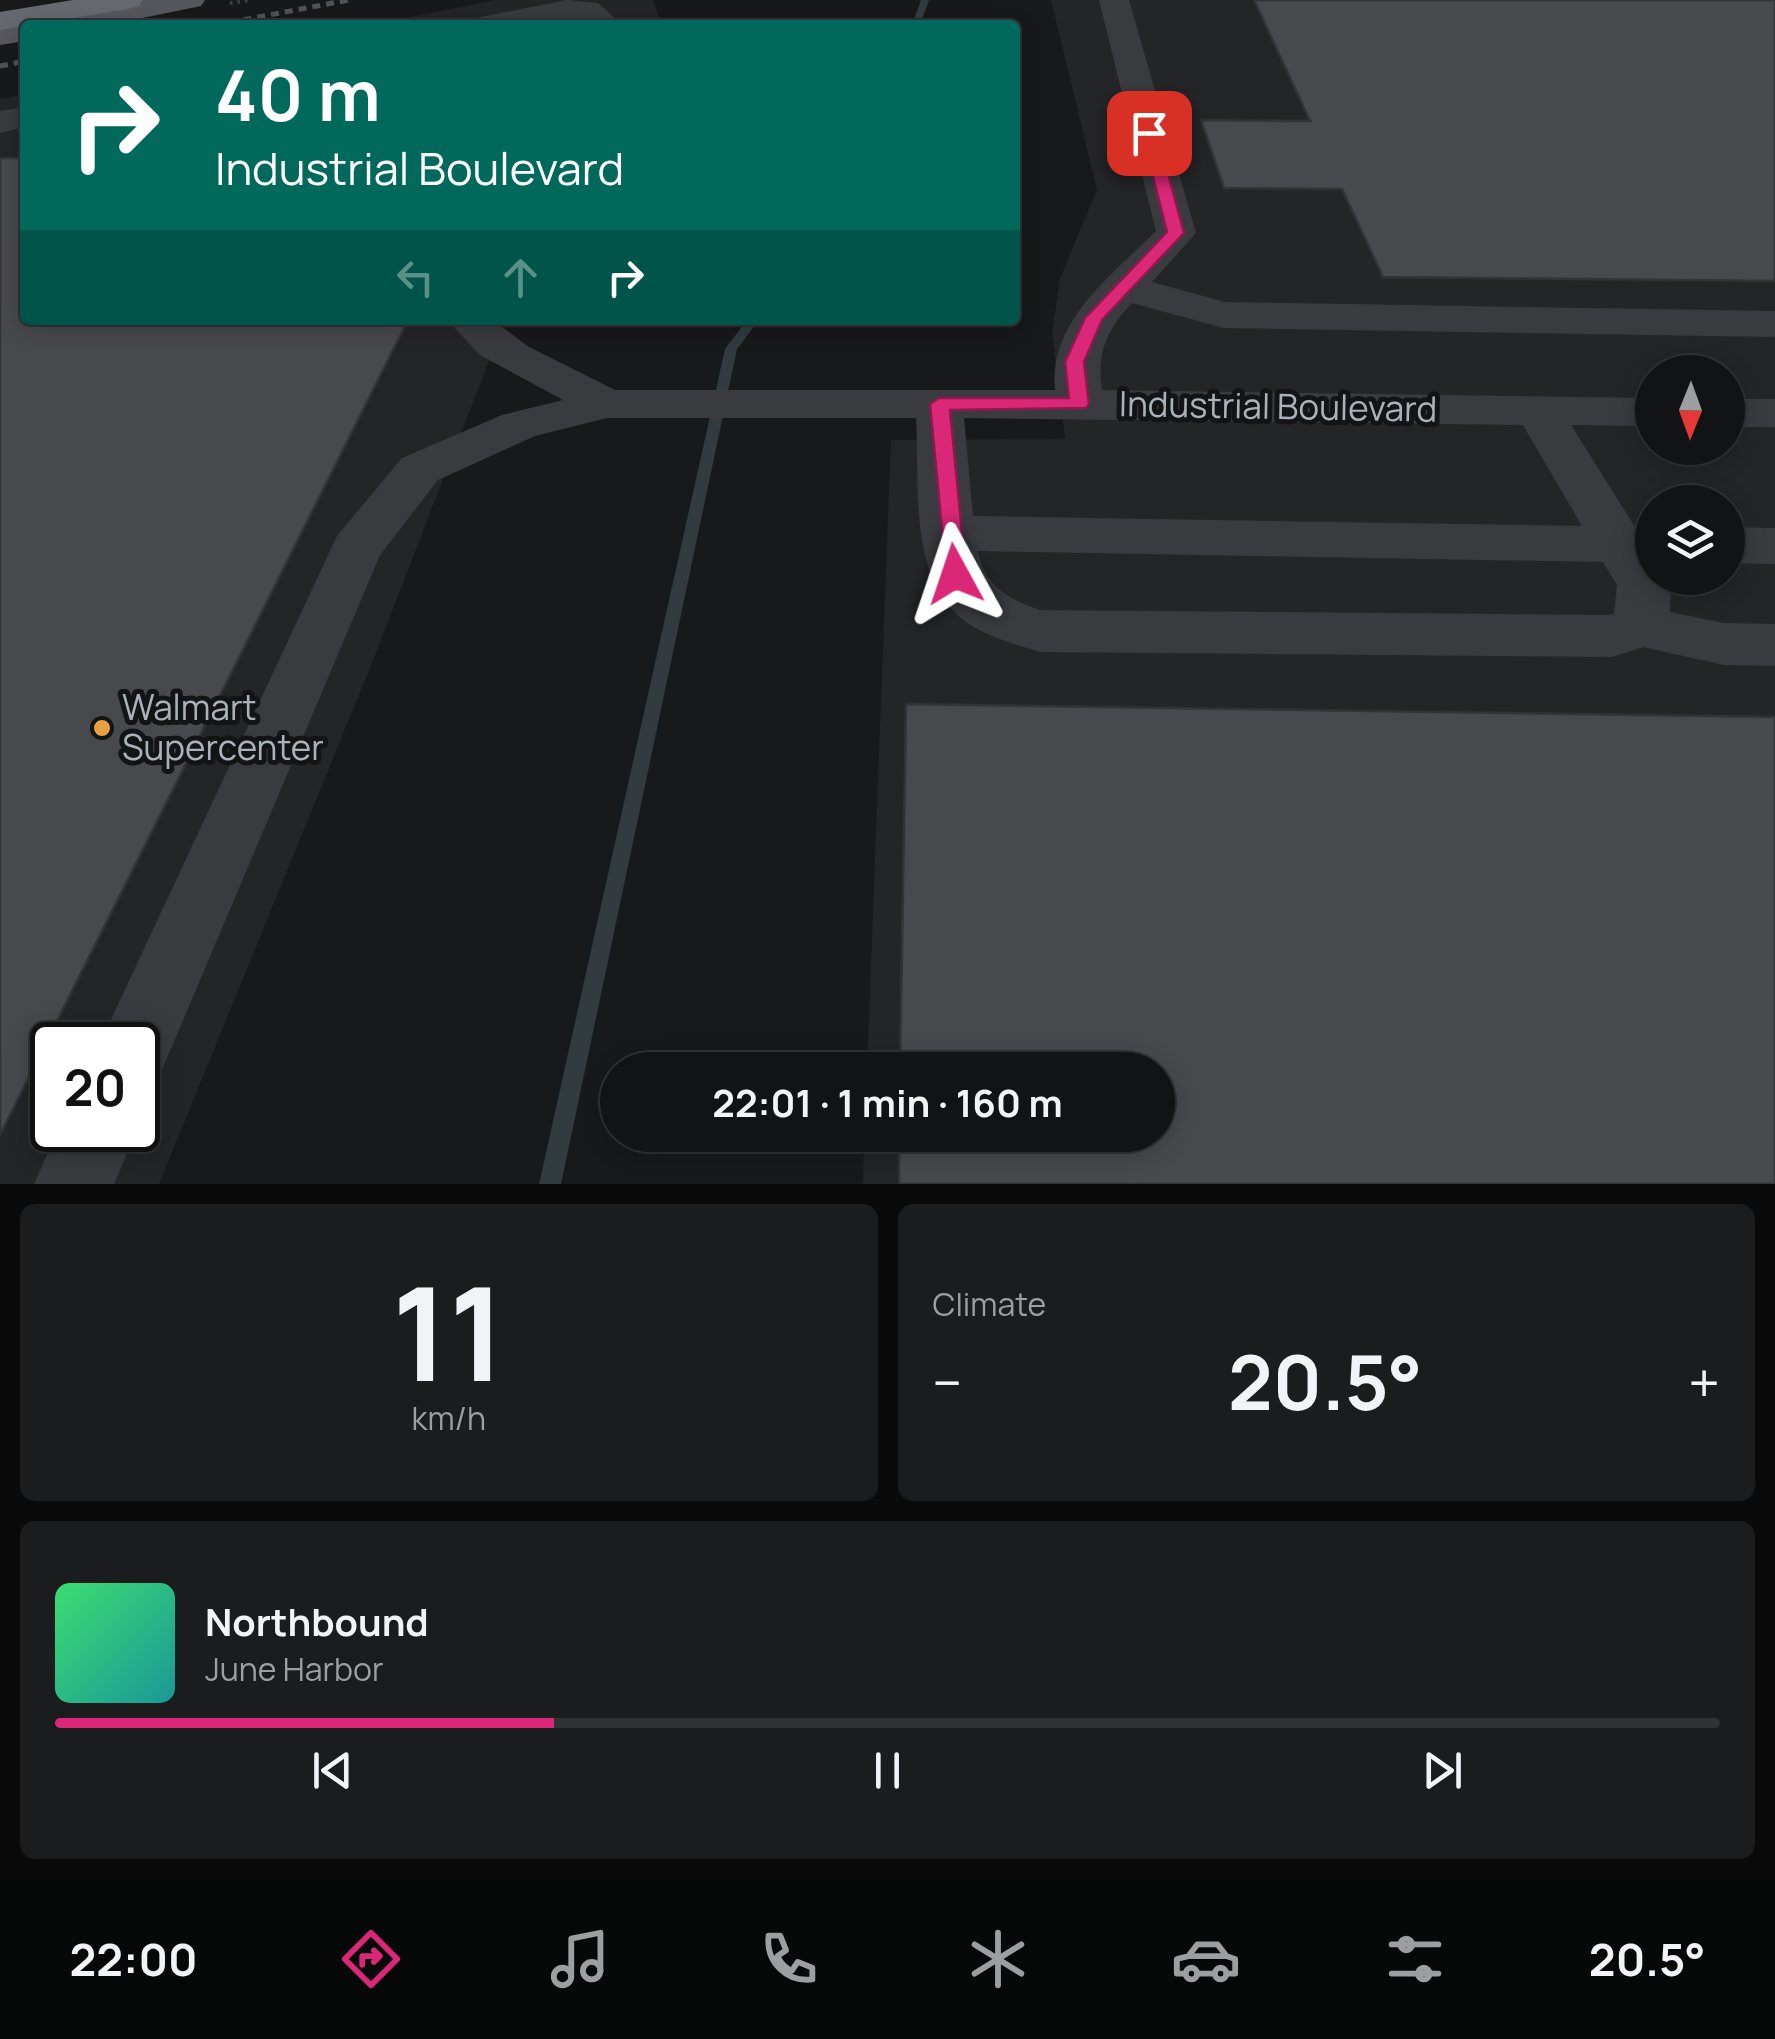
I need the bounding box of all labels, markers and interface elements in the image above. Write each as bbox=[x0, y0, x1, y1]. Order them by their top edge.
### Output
text: 40 m bbox=[215, 46, 381, 142]
icon: right bbox=[50, 60, 180, 190]
pin bbox=[1107, 91, 1192, 176]
icon: arrive bbox=[1122, 106, 1177, 161]
text: Industrial Boulevard bbox=[215, 137, 624, 199]
icon: left bbox=[388, 250, 443, 305]
icon: ahead bbox=[493, 250, 548, 305]
icon: right bbox=[598, 250, 653, 305]
north arrow bbox=[1635, 355, 1745, 465]
map controls bbox=[1635, 355, 1745, 595]
street label: Industrial Boulevard bbox=[1119, 379, 1438, 433]
button: layers bbox=[1635, 485, 1745, 595]
position arrow bbox=[903, 522, 1007, 626]
place label: Walmart Supercenter bbox=[122, 683, 324, 771]
marker: Walmart Supercenter bbox=[91, 717, 113, 739]
speed limit sign: 20 bbox=[30, 1022, 160, 1152]
text: 22:01 · 1 min · 160 m bbox=[712, 1076, 1063, 1128]
text: 11 bbox=[392, 1242, 506, 1420]
text: Climate bbox=[933, 1282, 1046, 1326]
text: 20.5° bbox=[1228, 1330, 1422, 1433]
text: − bbox=[933, 1344, 962, 1420]
text: + bbox=[1688, 1344, 1720, 1420]
text: km/h bbox=[412, 1396, 486, 1440]
text: Northbound bbox=[205, 1595, 429, 1647]
text: June Harbor bbox=[205, 1647, 383, 1691]
icon: previous bbox=[305, 1743, 360, 1798]
icon: pause bbox=[860, 1743, 915, 1798]
icon: next bbox=[1415, 1743, 1470, 1798]
icon: directions bbox=[336, 1924, 406, 1994]
icon: music bbox=[545, 1924, 615, 1994]
icon: phone bbox=[754, 1924, 824, 1994]
icon: climate bbox=[963, 1924, 1033, 1994]
icon: car bbox=[1171, 1924, 1241, 1994]
icon: filters bbox=[1380, 1924, 1450, 1994]
text: 22:00 bbox=[69, 1928, 198, 1990]
text: 20.5° bbox=[1589, 1928, 1706, 1990]

